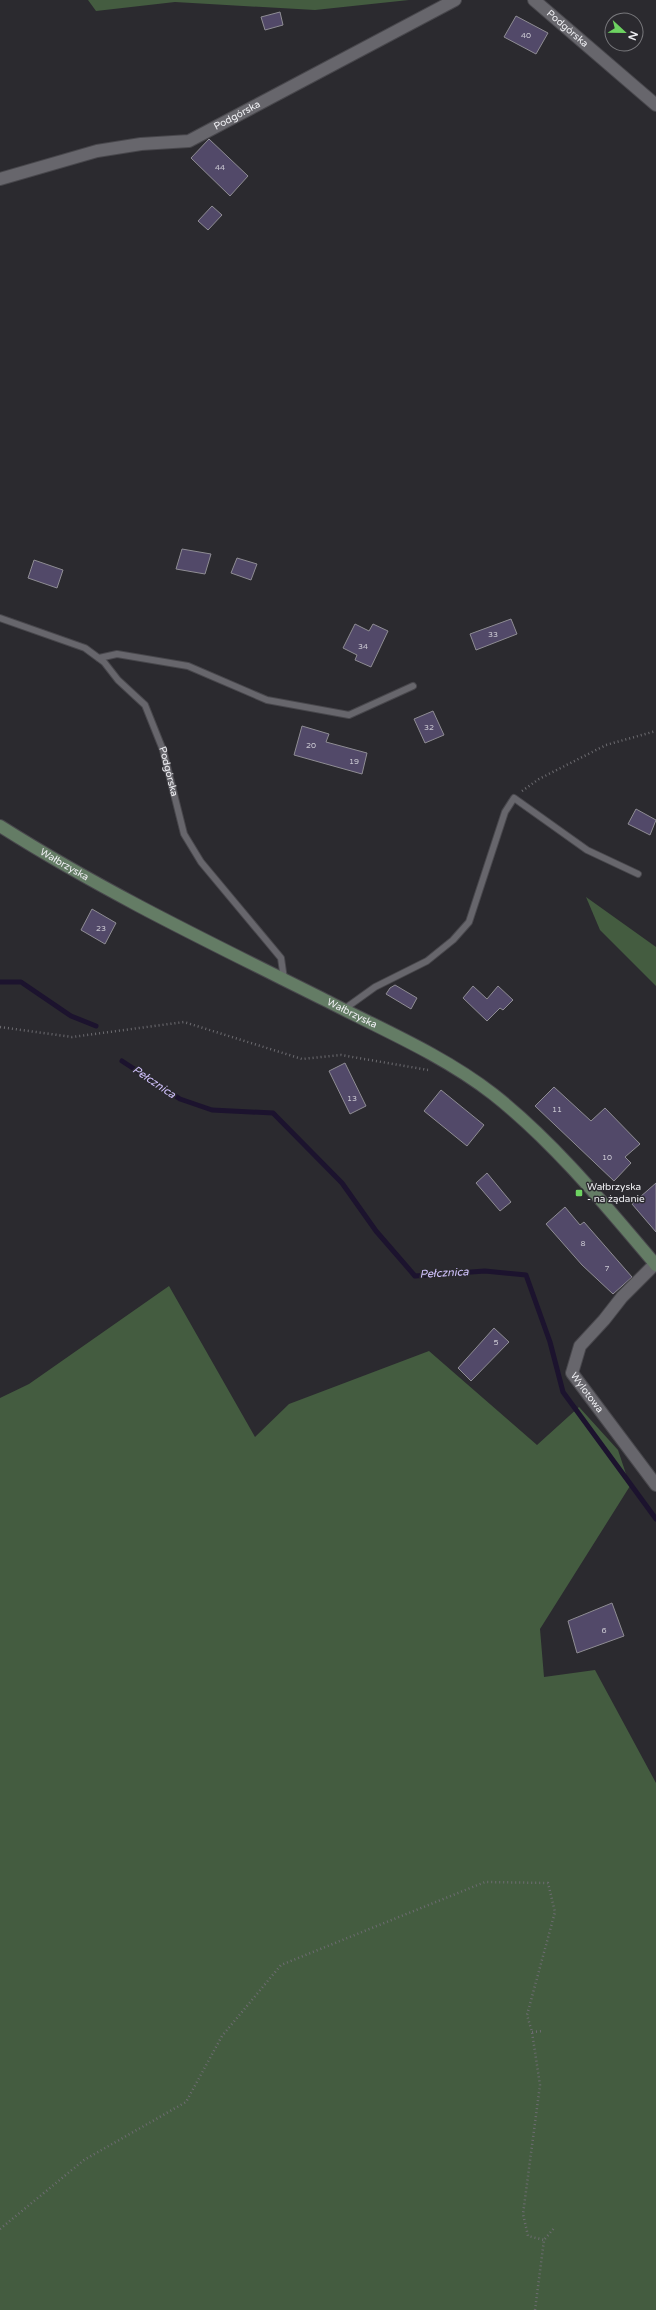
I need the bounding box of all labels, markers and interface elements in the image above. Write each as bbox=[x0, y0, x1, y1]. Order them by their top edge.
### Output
street label: Podgórska bbox=[544, 8, 591, 50]
north arrow bbox=[604, 12, 644, 52]
text: N bbox=[625, 29, 640, 42]
house number: 40 bbox=[521, 31, 531, 40]
street label: Podgórska bbox=[212, 98, 262, 133]
house number: 44 bbox=[215, 163, 225, 172]
house number: 33 bbox=[488, 630, 498, 639]
house number: 34 bbox=[358, 642, 368, 651]
house number: 32 bbox=[424, 723, 434, 732]
house number: 20 bbox=[306, 741, 316, 750]
street label: Podgórska bbox=[156, 745, 180, 798]
house number: 19 bbox=[349, 757, 359, 766]
street label: Wałbrzyska bbox=[38, 846, 91, 883]
house number: 23 bbox=[96, 924, 106, 933]
street label: Wałbrzyska bbox=[325, 996, 379, 1031]
water label: Pełcznica bbox=[130, 1063, 179, 1102]
house number: 13 bbox=[347, 1094, 357, 1103]
house number: 11 bbox=[552, 1105, 562, 1114]
house number: 10 bbox=[602, 1153, 612, 1162]
place label: Wałbrzyska - na żądanie bbox=[587, 1181, 645, 1205]
marker: Wałbrzyska - na żądanie bbox=[574, 1188, 584, 1198]
house number: 8 bbox=[580, 1239, 586, 1248]
house number: 7 bbox=[604, 1264, 610, 1273]
water label: Pełcznica bbox=[419, 1265, 470, 1281]
house number: 5 bbox=[493, 1338, 499, 1347]
street label: Wylotowa bbox=[568, 1370, 606, 1415]
house number: 6 bbox=[601, 1626, 607, 1635]

